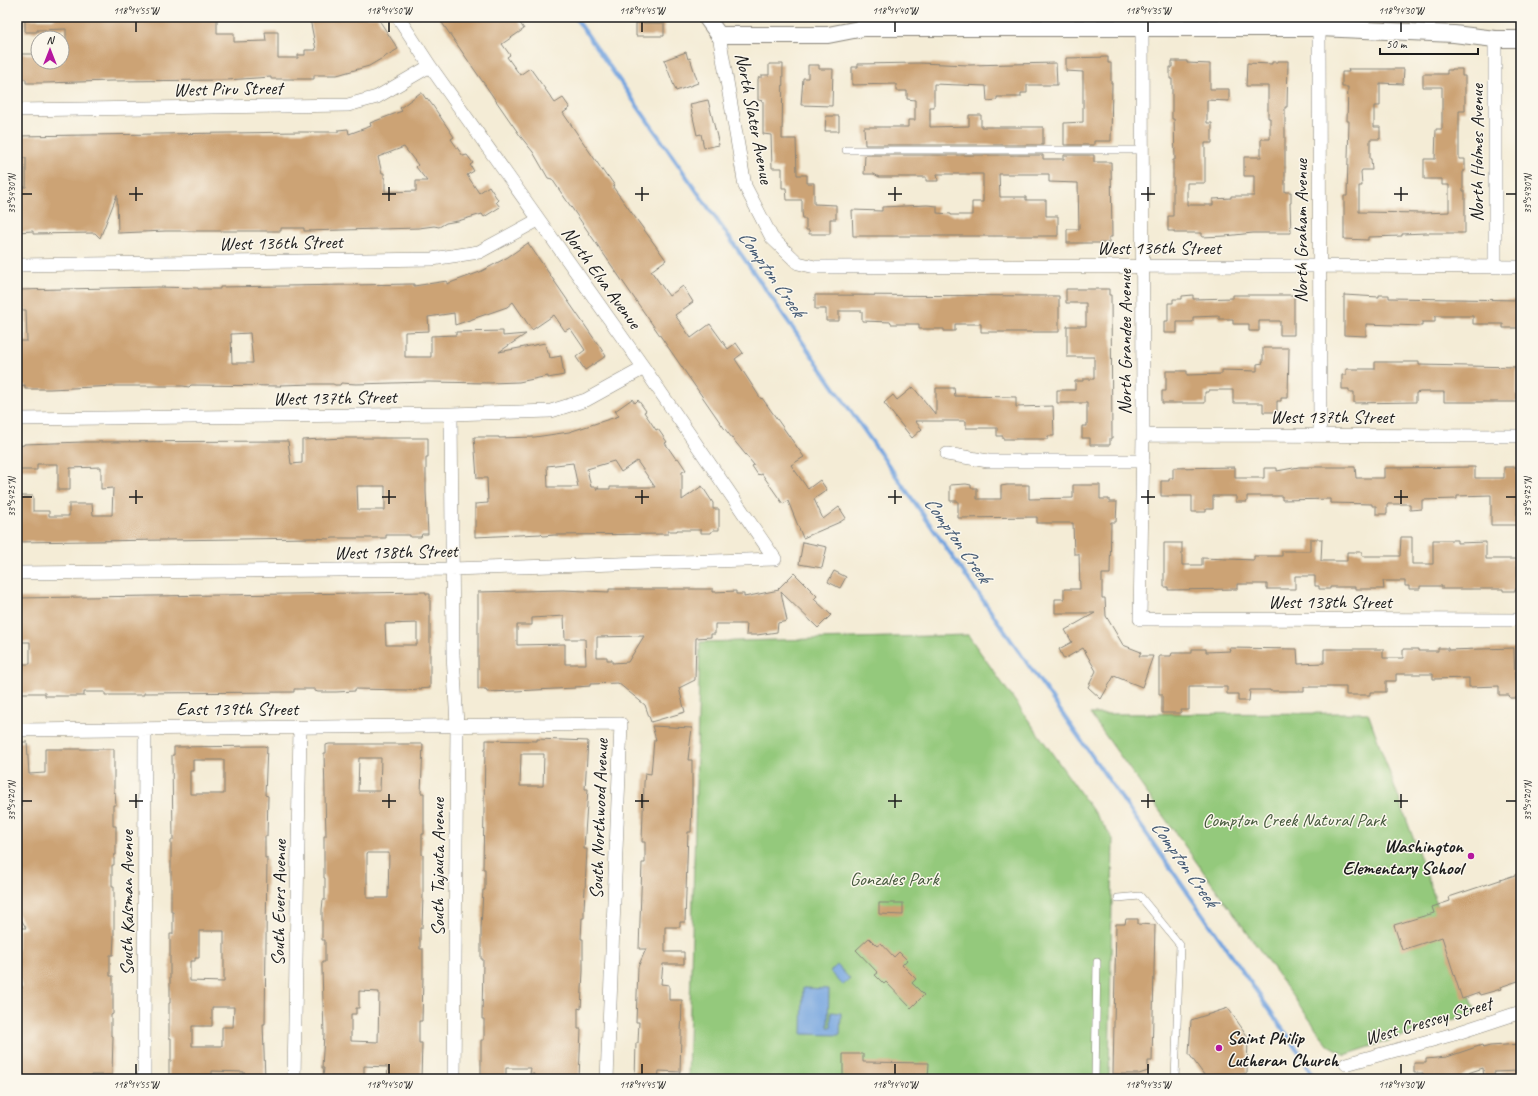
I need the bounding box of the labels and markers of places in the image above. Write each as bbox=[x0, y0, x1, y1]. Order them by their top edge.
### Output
place label: Washington Elementary School bbox=[1342, 834, 1467, 880]
marker: Washington Elementary School bbox=[1466, 851, 1476, 861]
place label: Saint Philip Lutheran Church bbox=[1227, 1026, 1340, 1072]
marker: Saint Philip Lutheran Church bbox=[1214, 1043, 1224, 1053]

